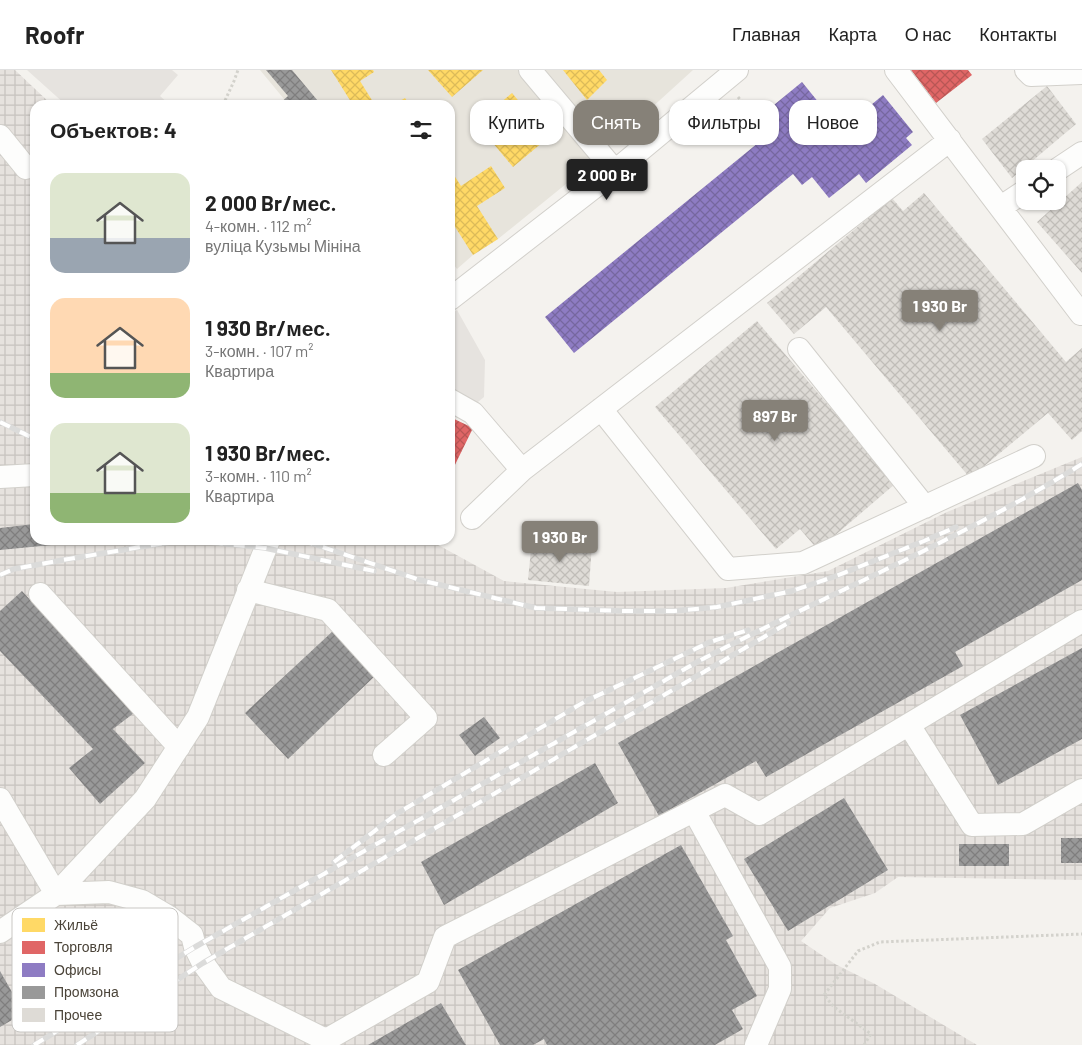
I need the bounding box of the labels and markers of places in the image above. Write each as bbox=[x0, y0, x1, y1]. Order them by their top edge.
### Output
pin: 2 000 Br bbox=[555, 158, 659, 201]
pin: 1 930 Br bbox=[888, 290, 992, 332]
pin: 897 Br bbox=[734, 400, 816, 442]
pin: 1 930 Br bbox=[508, 520, 612, 563]

